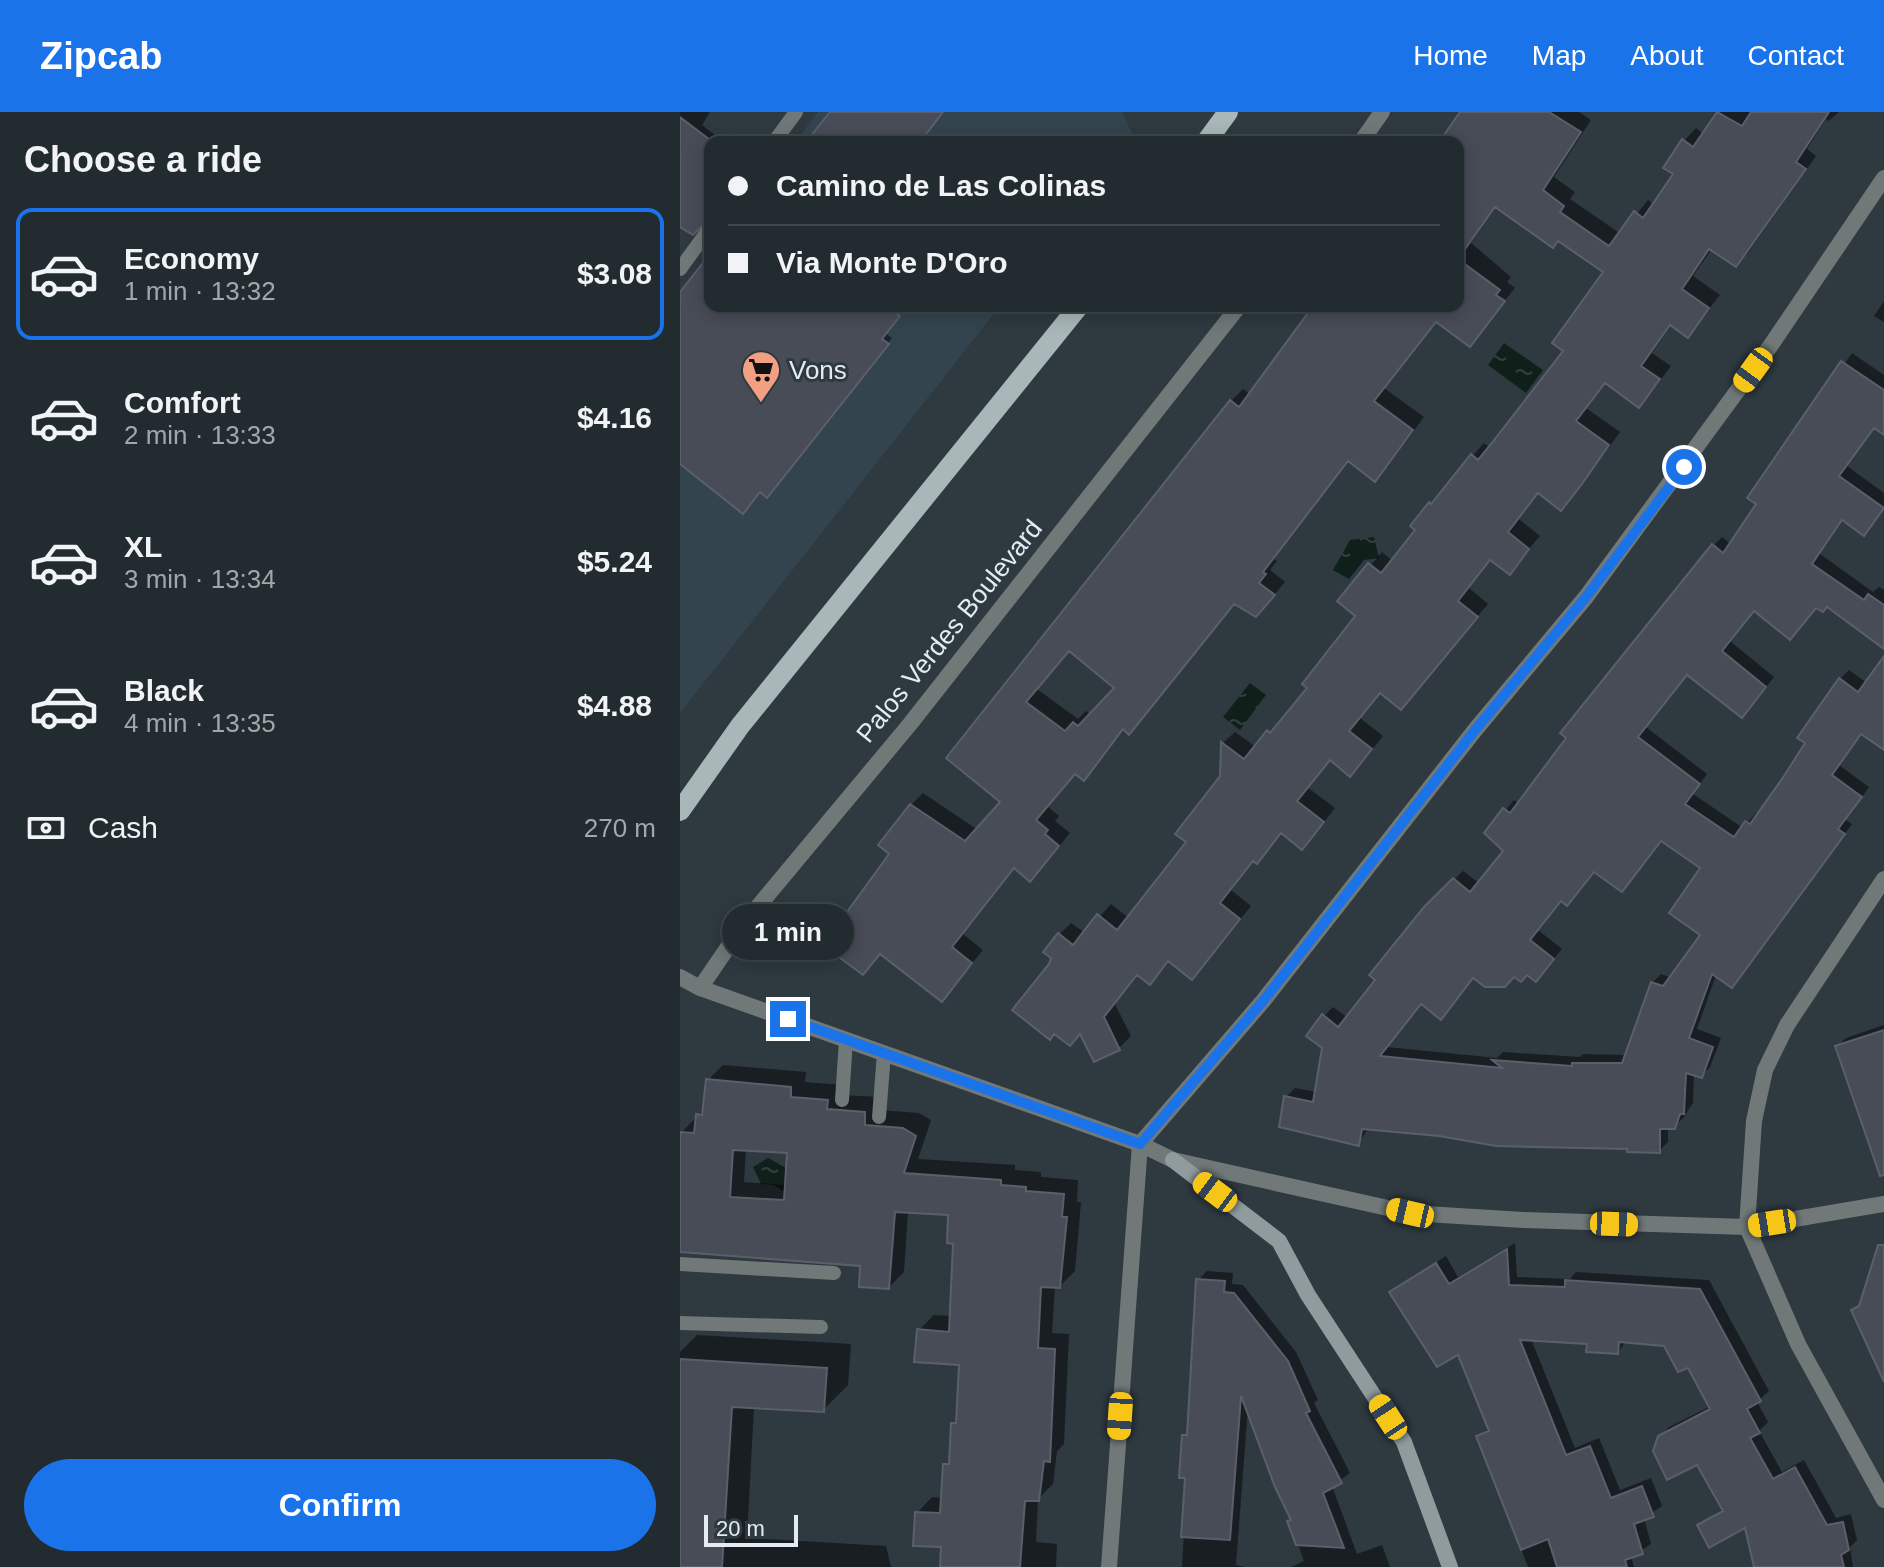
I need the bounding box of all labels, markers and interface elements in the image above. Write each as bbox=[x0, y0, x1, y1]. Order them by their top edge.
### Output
text: Zipcab bbox=[40, 35, 162, 77]
text: Home bbox=[1413, 40, 1488, 71]
text: Map bbox=[1532, 40, 1586, 71]
text: About bbox=[1630, 40, 1704, 71]
text: Contact bbox=[1748, 40, 1844, 71]
text: Choose a ride bbox=[24, 139, 262, 180]
text: Camino de Las Colinas bbox=[776, 169, 1106, 202]
icon: car bbox=[28, 238, 100, 310]
text: Economy bbox=[124, 242, 259, 275]
text: Via Monte D'Oro bbox=[776, 246, 1008, 279]
text: $3.08 bbox=[577, 257, 652, 290]
text: 1 min · 13:32 bbox=[124, 276, 276, 306]
car bbox=[1729, 344, 1777, 396]
supermarket icon: Vons bbox=[740, 349, 782, 404]
place label: Vons bbox=[789, 355, 847, 385]
icon: car bbox=[28, 382, 100, 454]
text: Comfort bbox=[124, 386, 241, 419]
text: $4.16 bbox=[577, 401, 652, 434]
text: 2 min · 13:33 bbox=[124, 420, 276, 450]
route start bbox=[1666, 449, 1702, 485]
street label: Palos Verdes Boulevard bbox=[850, 514, 1048, 748]
icon: car bbox=[28, 526, 100, 598]
text: XL bbox=[124, 530, 162, 563]
text: $5.24 bbox=[577, 545, 652, 578]
text: 3 min · 13:34 bbox=[124, 564, 276, 594]
icon: car bbox=[28, 670, 100, 742]
text: Black bbox=[124, 674, 204, 707]
text: $4.88 bbox=[577, 689, 652, 722]
text: 4 min · 13:35 bbox=[124, 708, 276, 738]
icon: cash bbox=[24, 806, 68, 850]
text: Cash bbox=[88, 811, 158, 844]
text: 270 m bbox=[584, 813, 656, 843]
callout: 1 min bbox=[722, 903, 854, 959]
text: 1 min bbox=[754, 917, 822, 947]
route end bbox=[770, 1001, 806, 1037]
car bbox=[1189, 1168, 1241, 1216]
car bbox=[1384, 1196, 1436, 1230]
car bbox=[1746, 1207, 1798, 1239]
car bbox=[1590, 1211, 1638, 1237]
car bbox=[1365, 1390, 1411, 1444]
car bbox=[1106, 1391, 1134, 1441]
button: Confirm bbox=[24, 1459, 656, 1551]
scale bar bbox=[704, 1511, 798, 1547]
text: 20 m bbox=[716, 1516, 765, 1541]

